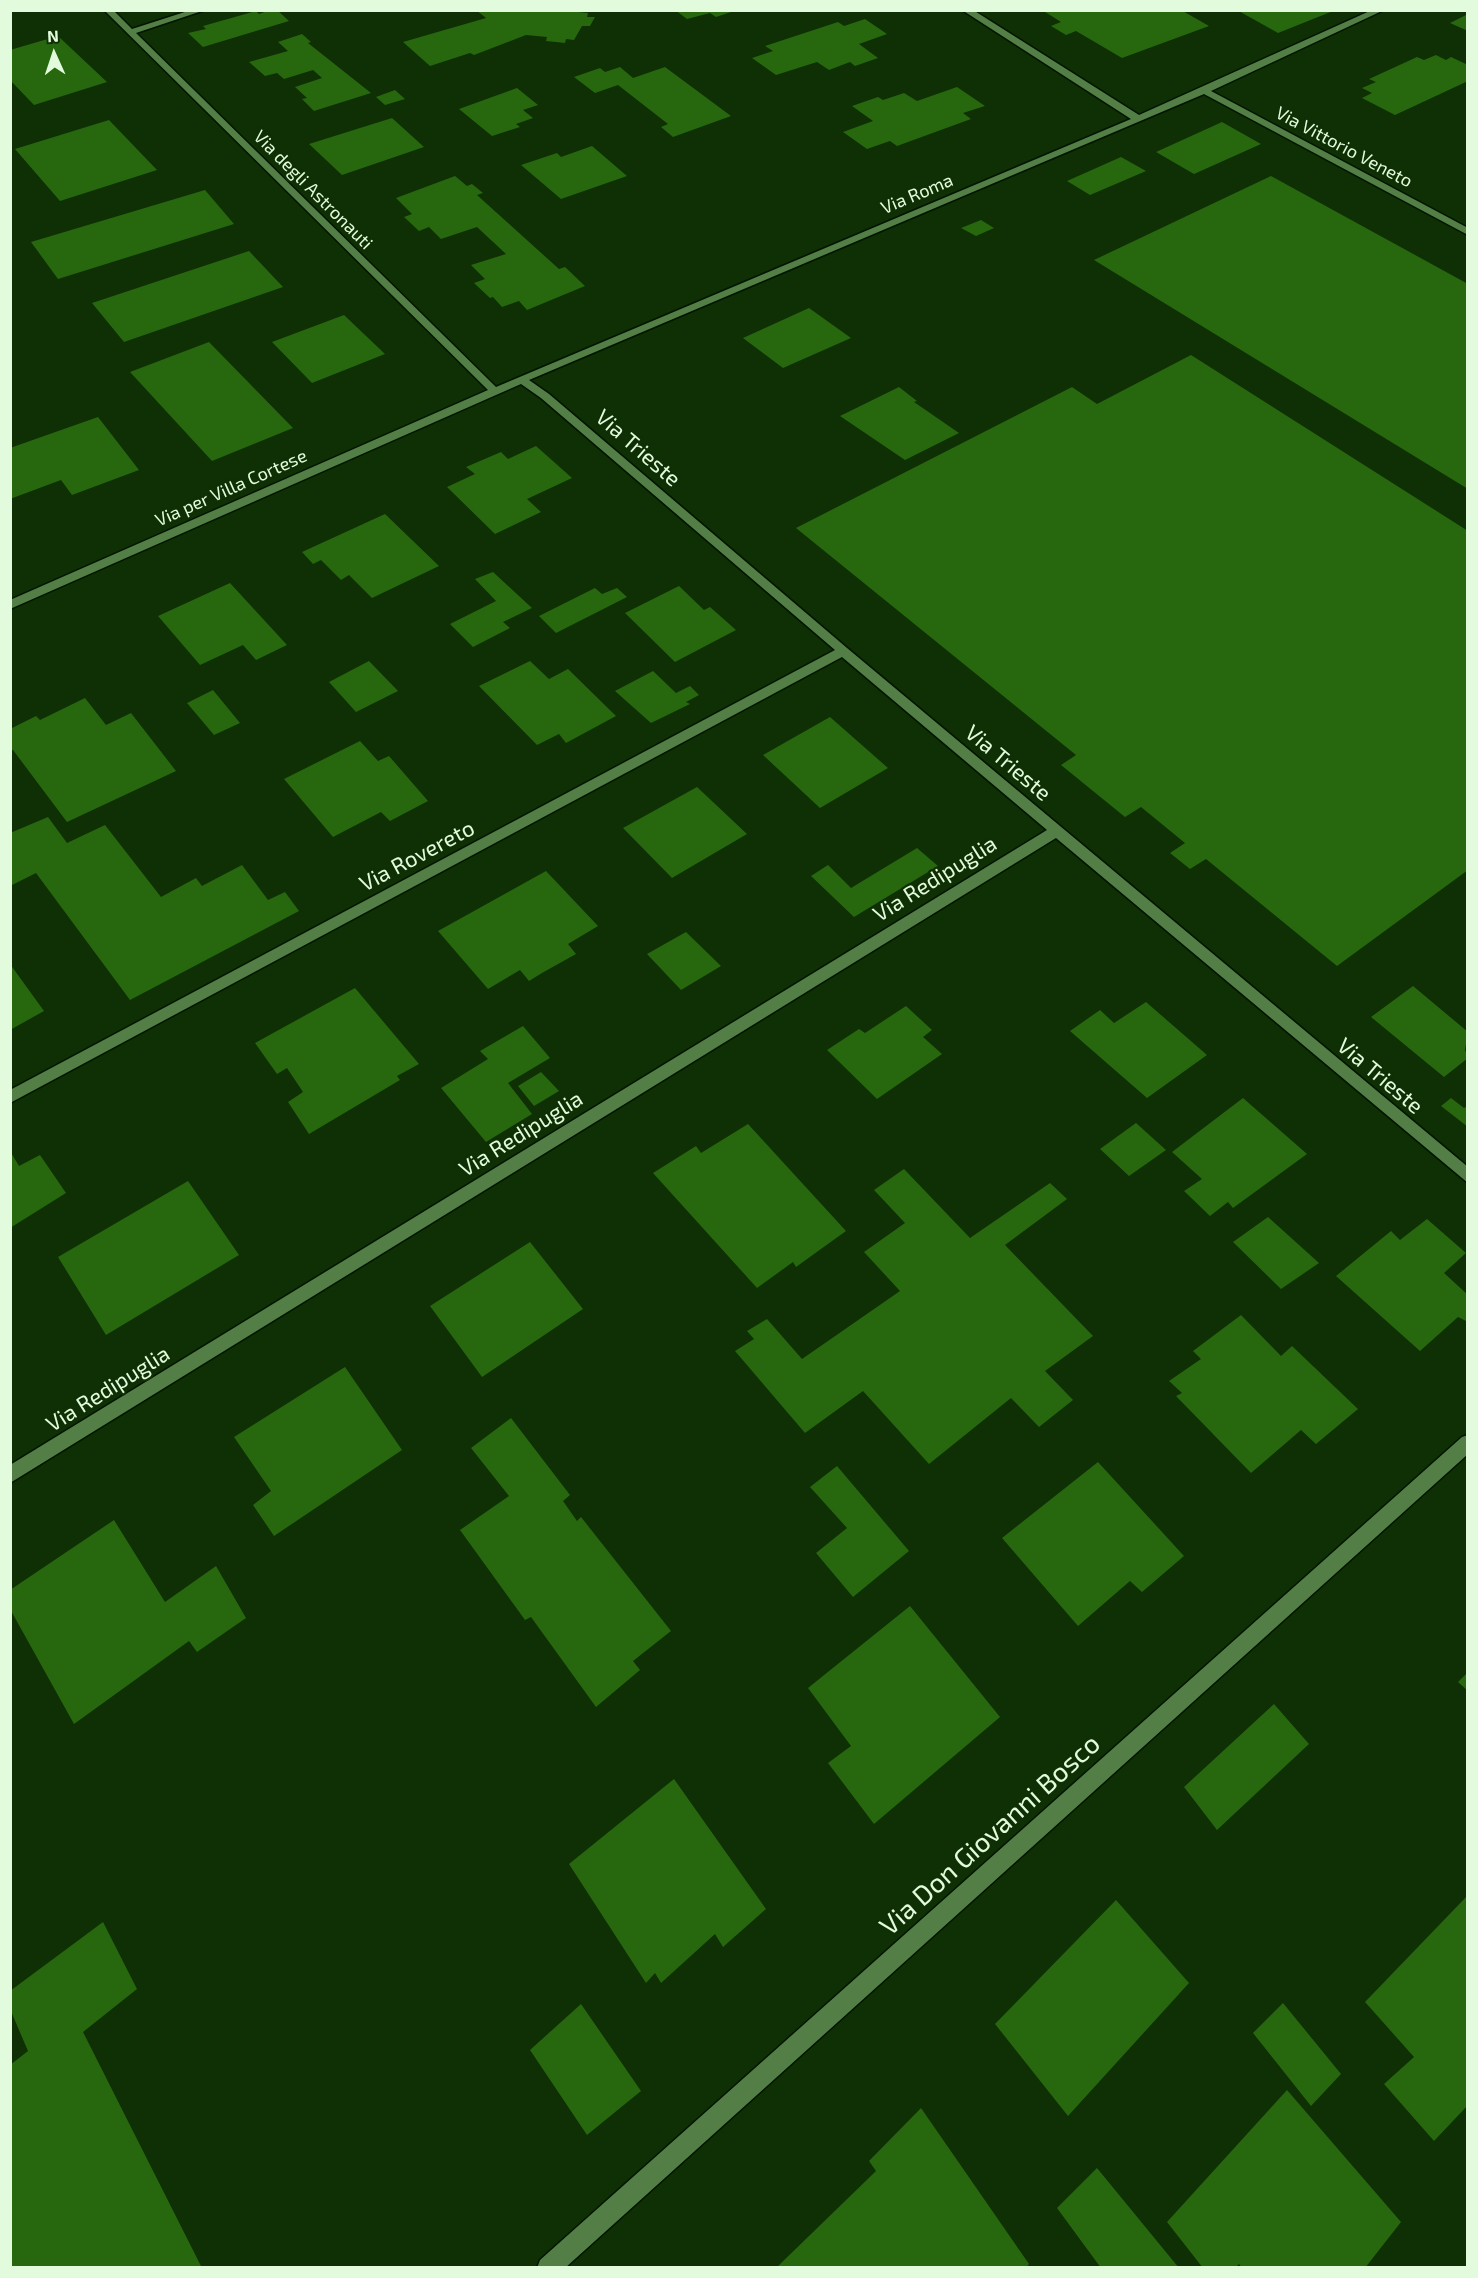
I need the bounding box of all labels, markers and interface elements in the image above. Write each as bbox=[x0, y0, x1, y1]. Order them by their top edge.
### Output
north arrow bbox=[24, 24, 84, 84]
text: N bbox=[47, 26, 59, 45]
street label: Via Vittorio Veneto bbox=[1272, 102, 1416, 192]
street label: Via degli Astronauti bbox=[249, 126, 377, 254]
street label: Via Roma bbox=[878, 169, 956, 219]
street label: Via Trieste bbox=[590, 404, 686, 492]
street label: Via per Villa Cortese bbox=[152, 445, 310, 531]
street label: Via Trieste bbox=[960, 719, 1056, 807]
street label: Via Rovereto bbox=[355, 815, 479, 897]
street label: Via Redipuglia bbox=[868, 830, 1002, 928]
street label: Via Trieste bbox=[1332, 1032, 1428, 1120]
street label: Via Redipuglia bbox=[454, 1085, 588, 1183]
street label: Via Redipuglia bbox=[41, 1340, 175, 1438]
street label: Via Don Giovanni Bosco bbox=[873, 1728, 1107, 1942]

